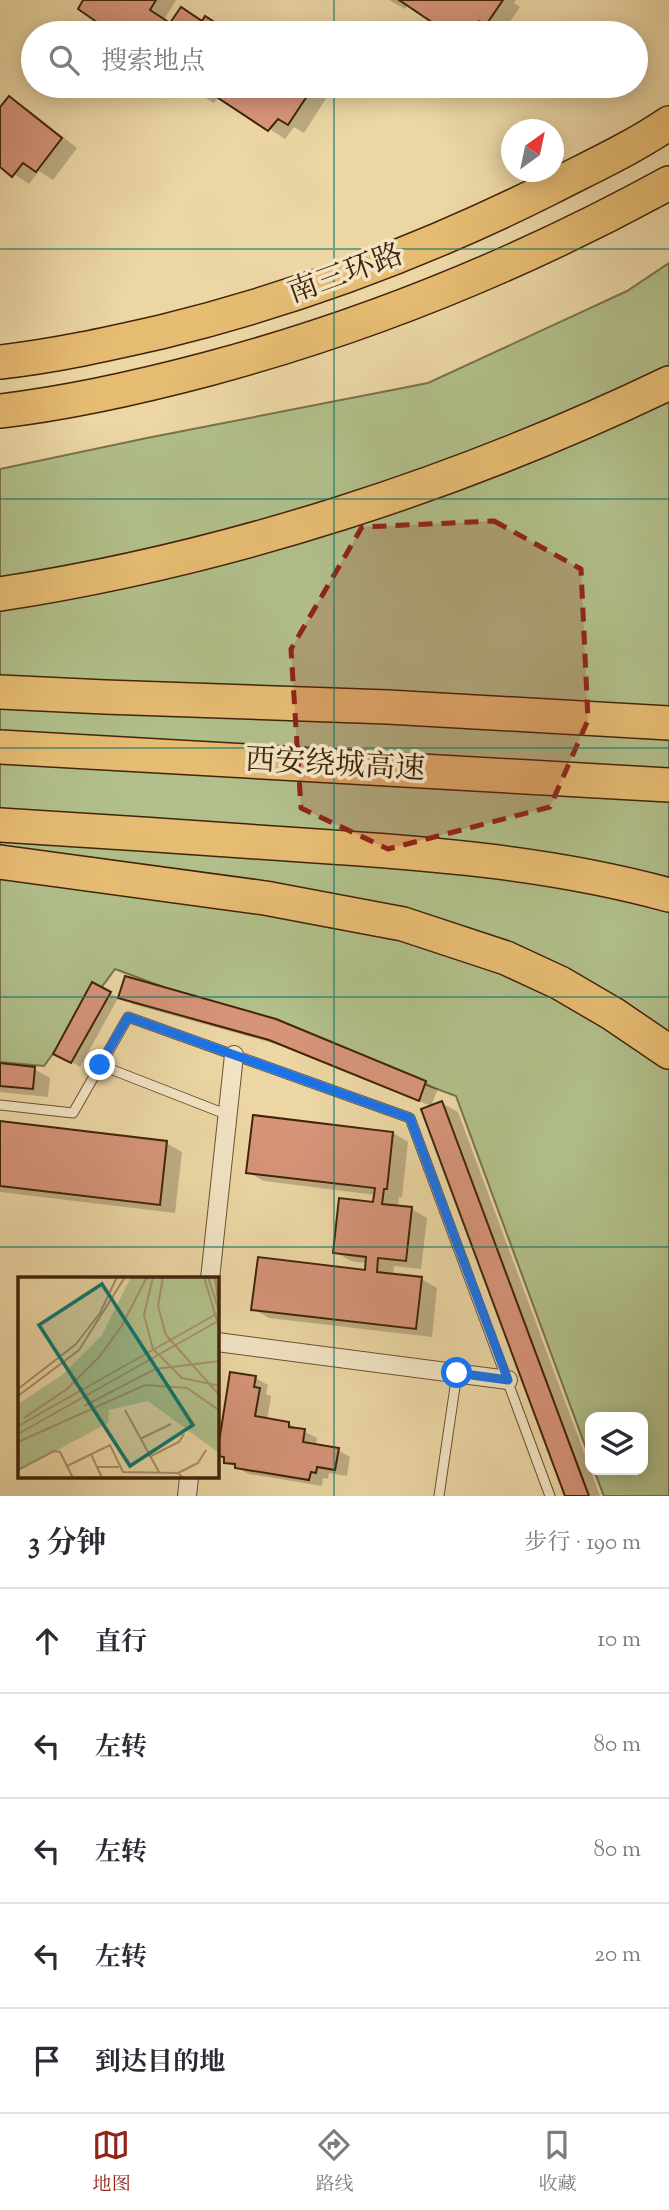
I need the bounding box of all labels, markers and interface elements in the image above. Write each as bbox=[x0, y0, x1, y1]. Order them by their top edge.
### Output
search box bbox=[21, 21, 648, 98]
icon: search bbox=[45, 41, 83, 79]
text: 搜索地点 bbox=[101, 44, 205, 81]
north arrow bbox=[501, 119, 564, 182]
street label: 南三环路 bbox=[282, 234, 410, 316]
street label: 西安绕城高速 bbox=[244, 740, 426, 792]
route end bbox=[84, 1049, 115, 1080]
inset map bbox=[18, 1277, 219, 1478]
route start bbox=[441, 1357, 472, 1388]
map controls bbox=[585, 1412, 648, 1475]
button: layers bbox=[585, 1412, 648, 1475]
text: 3 分钟 bbox=[28, 1523, 107, 1566]
text: 步行 · 190 m bbox=[525, 1527, 641, 1560]
icon: ahead bbox=[28, 1622, 66, 1660]
text: 10 m bbox=[597, 1624, 641, 1657]
text: 直行 bbox=[95, 1625, 147, 1662]
icon: left bbox=[28, 1727, 66, 1765]
text: 80 m bbox=[593, 1729, 641, 1762]
text: 左转 bbox=[95, 1730, 147, 1767]
icon: left bbox=[28, 1832, 66, 1870]
text: 80 m bbox=[593, 1834, 641, 1867]
text: 左转 bbox=[95, 1835, 147, 1872]
icon: left bbox=[28, 1937, 66, 1975]
text: 20 m bbox=[594, 1939, 641, 1972]
text: 左转 bbox=[95, 1940, 147, 1977]
icon: arrive bbox=[28, 2042, 66, 2080]
text: 到达目的地 bbox=[95, 2045, 225, 2082]
tab: 地图 bbox=[92, 2126, 131, 2199]
tab: 路线 bbox=[315, 2126, 354, 2199]
tab: 收藏 bbox=[538, 2126, 577, 2199]

